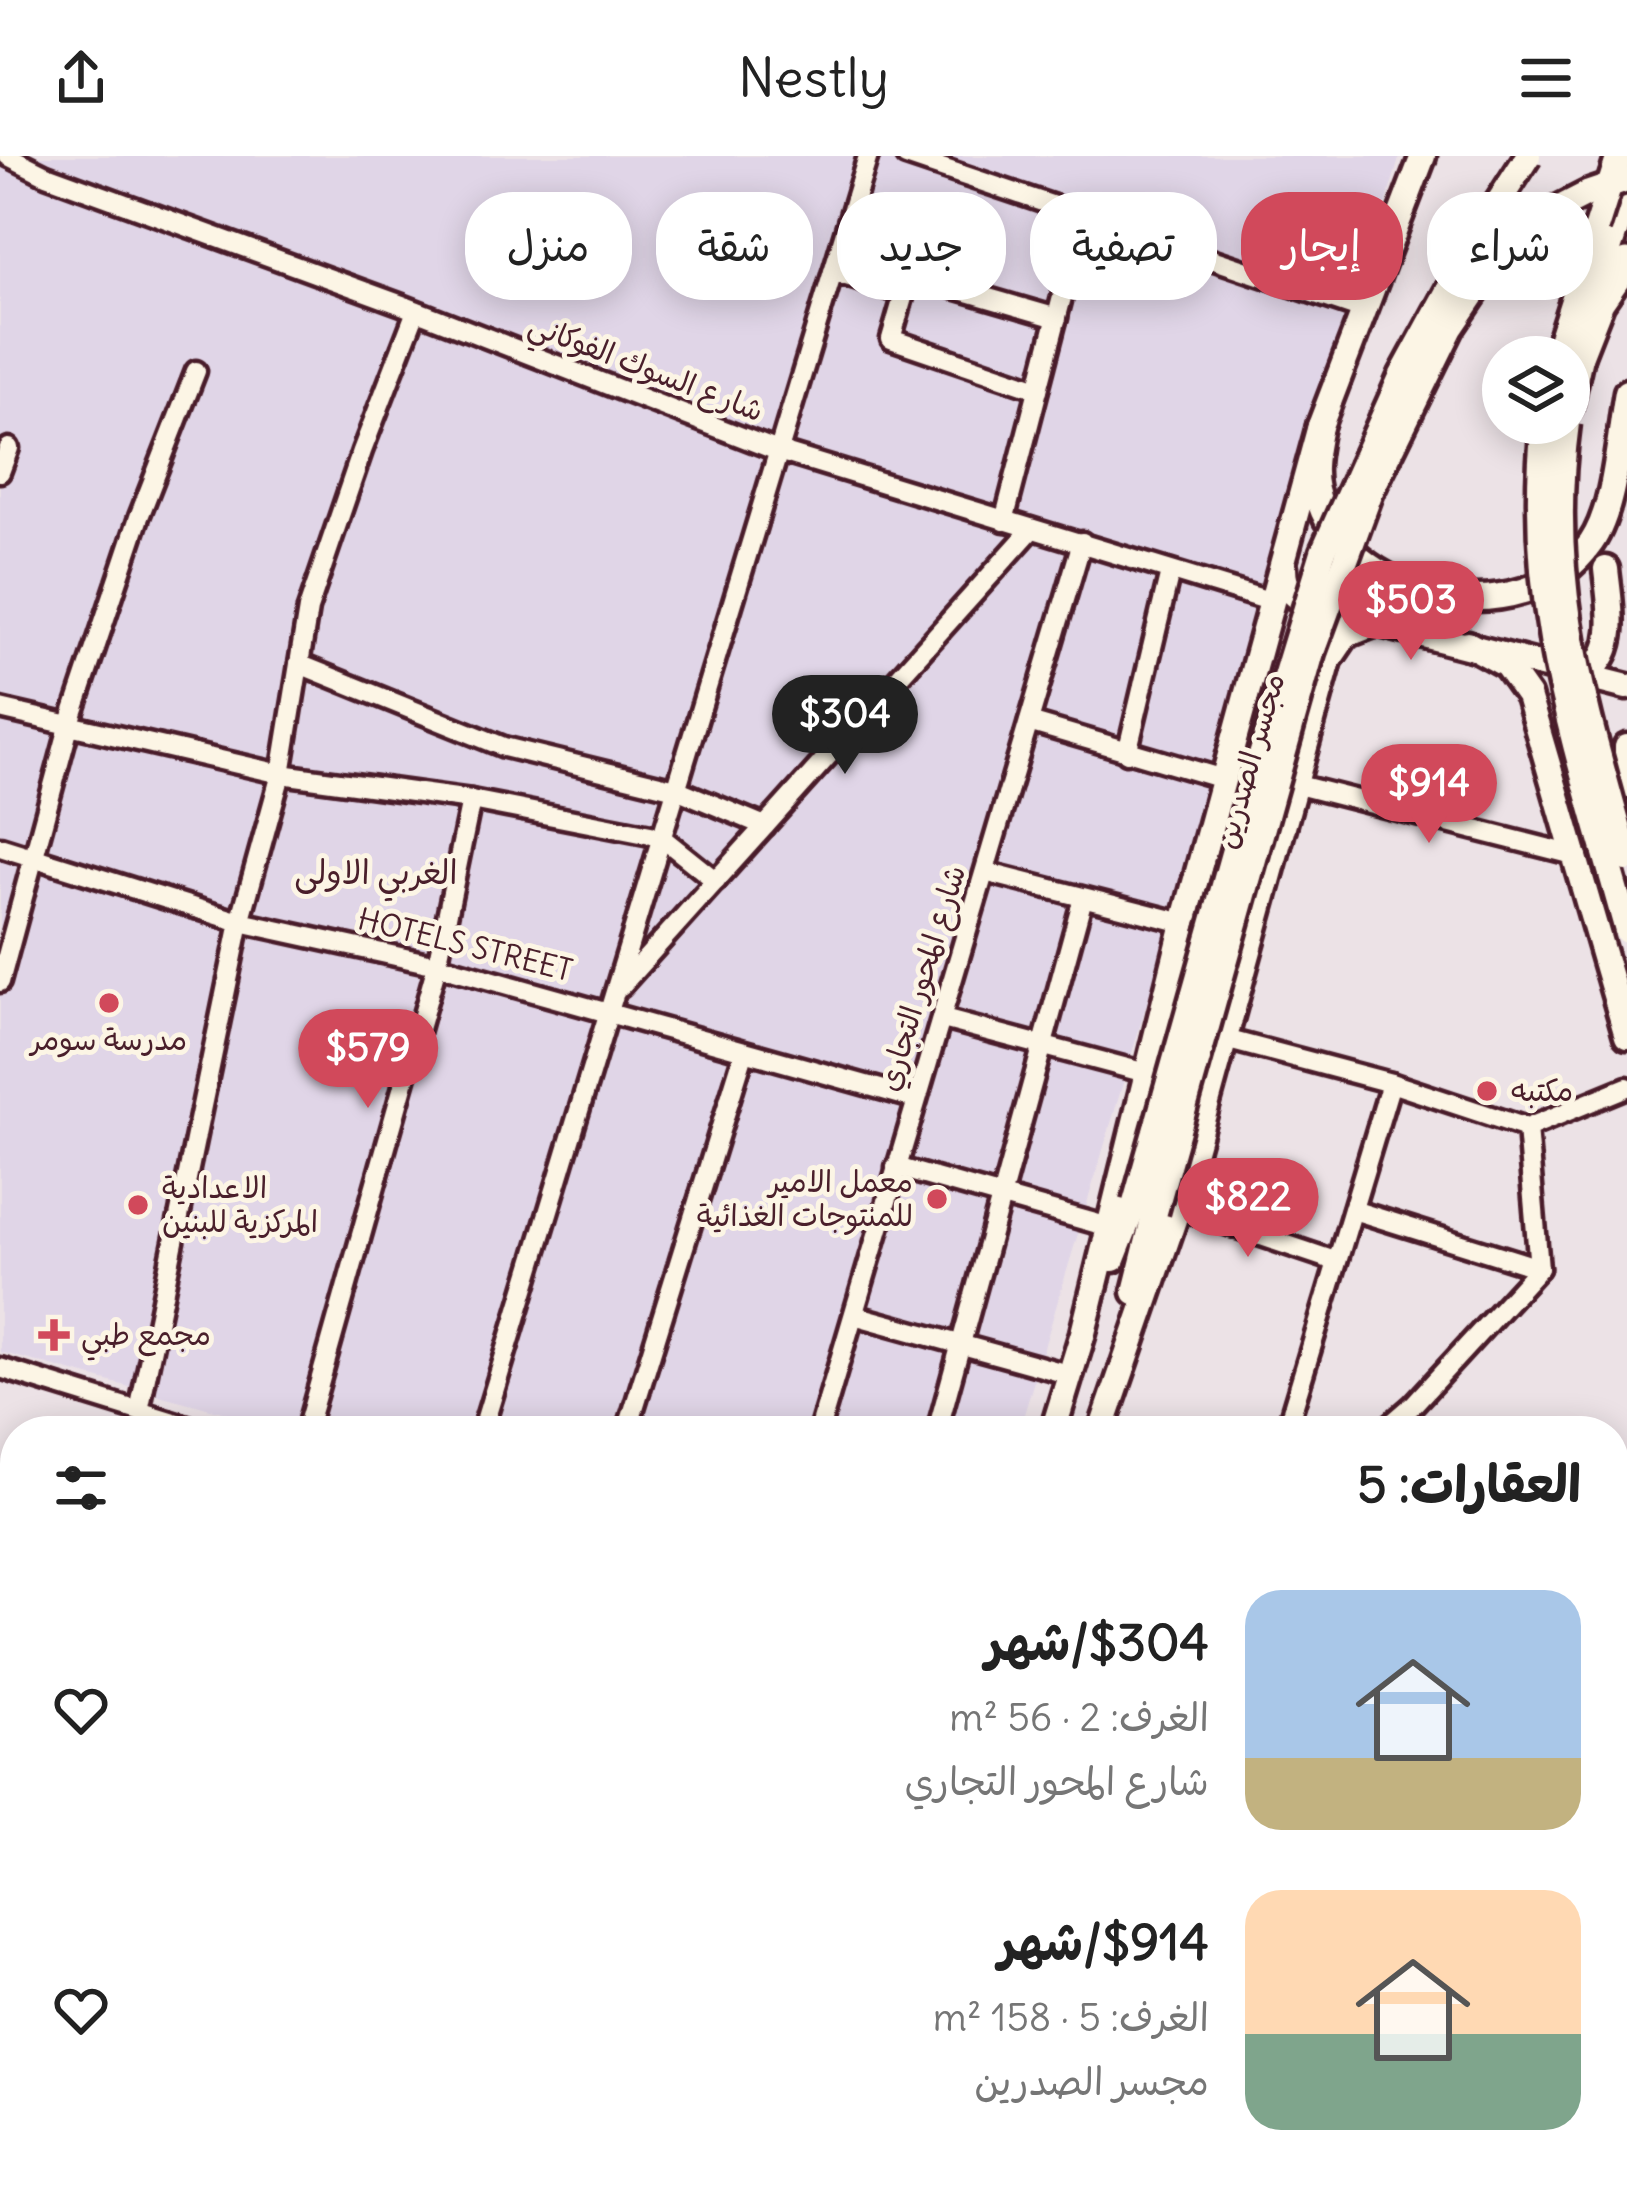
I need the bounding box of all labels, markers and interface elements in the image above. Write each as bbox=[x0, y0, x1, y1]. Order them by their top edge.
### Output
text: Nestly bbox=[738, 44, 889, 112]
icon: share bbox=[48, 45, 114, 111]
icon: menu bbox=[1513, 45, 1579, 111]
chip: منزل bbox=[465, 192, 632, 300]
chip: شقة bbox=[656, 192, 813, 300]
chip: جديد bbox=[837, 192, 1006, 300]
chip: تصفية bbox=[1030, 192, 1217, 300]
chip: إيجار bbox=[1241, 192, 1403, 300]
chip: شراء bbox=[1427, 192, 1593, 300]
street label: شارع السوك الفوكاني bbox=[521, 305, 769, 437]
map controls bbox=[1482, 336, 1590, 444]
button: layers bbox=[1482, 336, 1590, 444]
pin: $503 bbox=[1340, 561, 1482, 663]
text: $503 bbox=[1365, 575, 1457, 624]
street label: مجسر الصدرين bbox=[1206, 669, 1292, 853]
pin: $304 bbox=[774, 675, 916, 777]
text: $304 bbox=[799, 689, 891, 738]
pin: $914 bbox=[1358, 744, 1500, 846]
text: $914 bbox=[1388, 758, 1470, 807]
district label: الغربي الاولى bbox=[294, 851, 458, 902]
street label: شارع المحور التجاري bbox=[869, 860, 976, 1096]
street label: HOTELS STREET bbox=[354, 899, 576, 989]
marker: مدرسة سومر bbox=[96, 990, 122, 1016]
pin: $579 bbox=[297, 1009, 439, 1111]
place label: مدرسة سومر bbox=[28, 1020, 187, 1058]
text: $579 bbox=[325, 1023, 411, 1072]
place label: مكتبه bbox=[1511, 1071, 1573, 1109]
marker: مكتبه bbox=[1474, 1078, 1500, 1104]
pin: $822 bbox=[1177, 1158, 1319, 1260]
place label: معمل الامير للمنتوجات الغذائية bbox=[697, 1162, 913, 1236]
place label: الاعدادية المركزية للبنين bbox=[162, 1168, 318, 1240]
text: $822 bbox=[1205, 1172, 1291, 1221]
marker: معمل الامير للمنتوجات الغذائية bbox=[924, 1186, 950, 1212]
marker: الاعدادية المركزية للبنين bbox=[125, 1192, 151, 1218]
place label: مجمع طبي bbox=[81, 1315, 211, 1361]
marker: مجمع طبي bbox=[38, 1319, 70, 1351]
text: العقارات: 5 bbox=[1357, 1452, 1581, 1516]
icon: filters bbox=[48, 1455, 114, 1521]
text: $304/شهر bbox=[985, 1610, 1209, 1674]
icon: home bbox=[1341, 1638, 1485, 1782]
icon: heart bbox=[48, 1677, 114, 1743]
text: الغرف: 2 · 56 m² bbox=[949, 1693, 1209, 1742]
text: شارع المحور التجاري bbox=[904, 1757, 1209, 1806]
text: $914/شهر bbox=[998, 1910, 1209, 1974]
icon: home bbox=[1341, 1938, 1485, 2082]
icon: heart bbox=[48, 1977, 114, 2043]
text: الغرف: 5 · 158 m² bbox=[933, 1993, 1209, 2042]
text: مجسر الصدرين bbox=[974, 2057, 1209, 2106]

